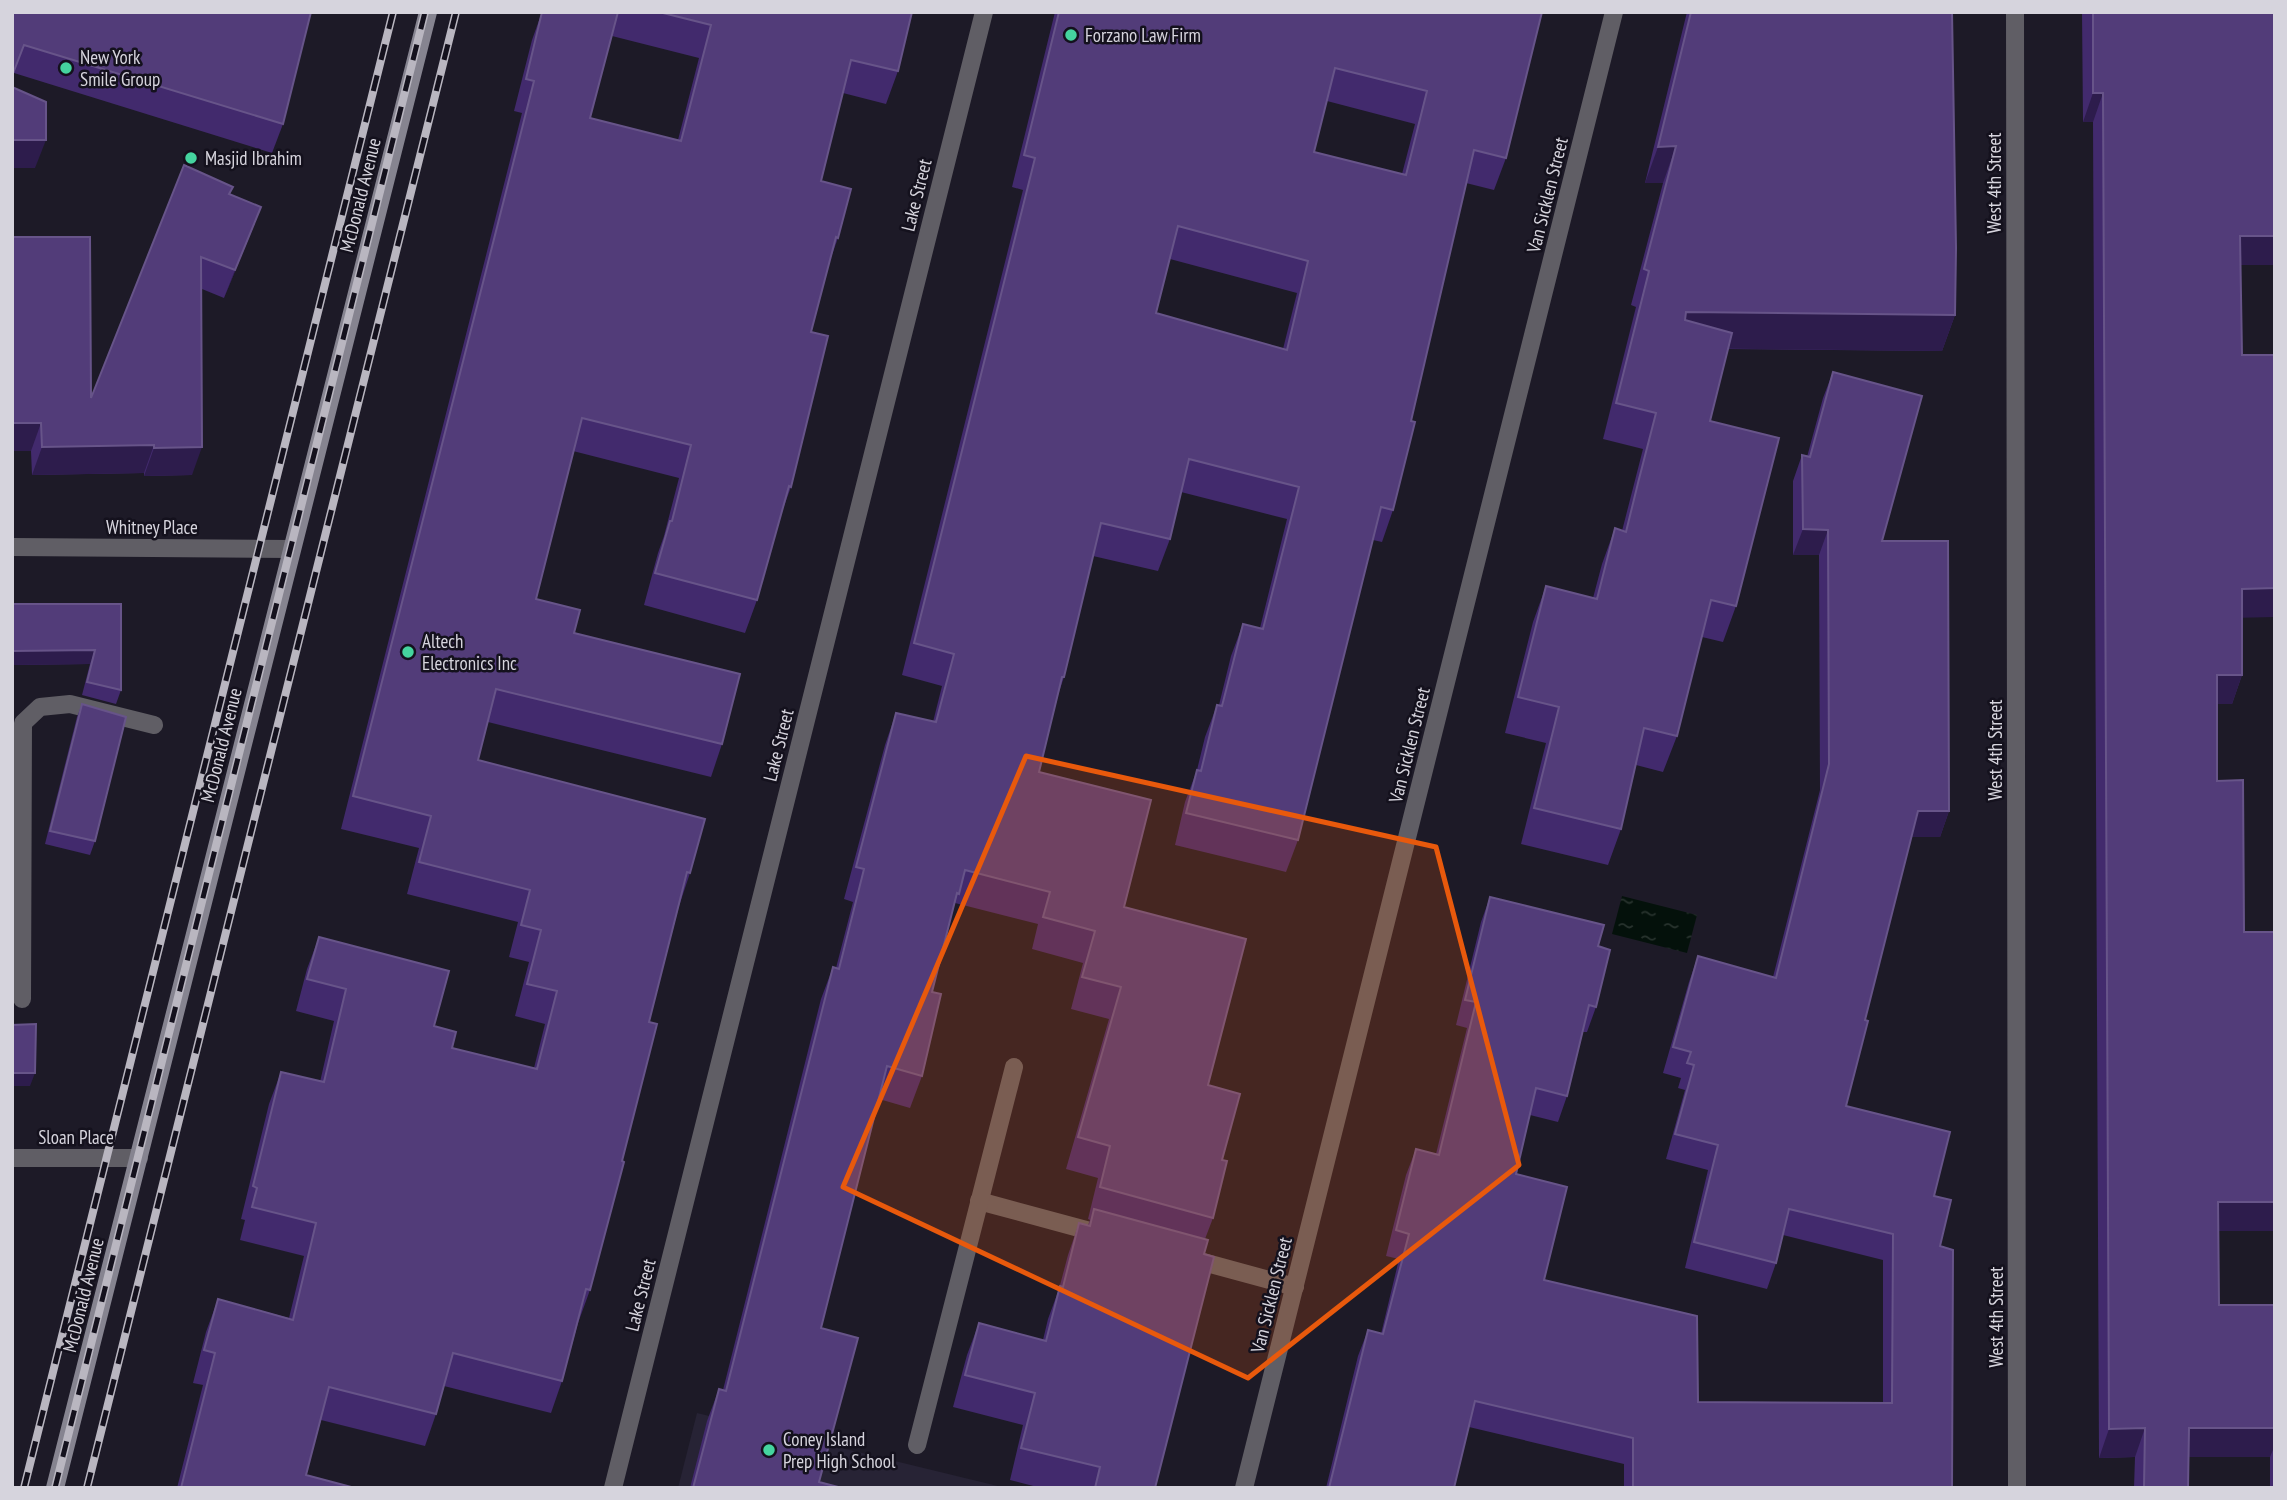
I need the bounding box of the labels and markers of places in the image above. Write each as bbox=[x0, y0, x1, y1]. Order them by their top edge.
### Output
place label: Forzano Law Firm bbox=[1085, 23, 1201, 47]
marker: Forzano Law Firm bbox=[1063, 27, 1079, 43]
place label: New York Smile Group bbox=[80, 45, 160, 91]
marker: New York Smile Group bbox=[58, 60, 74, 76]
place label: Masjid Ibrahim bbox=[205, 146, 302, 170]
marker: Masjid Ibrahim bbox=[183, 150, 199, 166]
place label: Altech Electronics Inc bbox=[422, 629, 517, 675]
marker: Altech Electronics Inc bbox=[400, 644, 416, 660]
place label: Coney Island Prep High School bbox=[783, 1427, 896, 1473]
marker: Coney Island Prep High School bbox=[761, 1442, 777, 1458]

